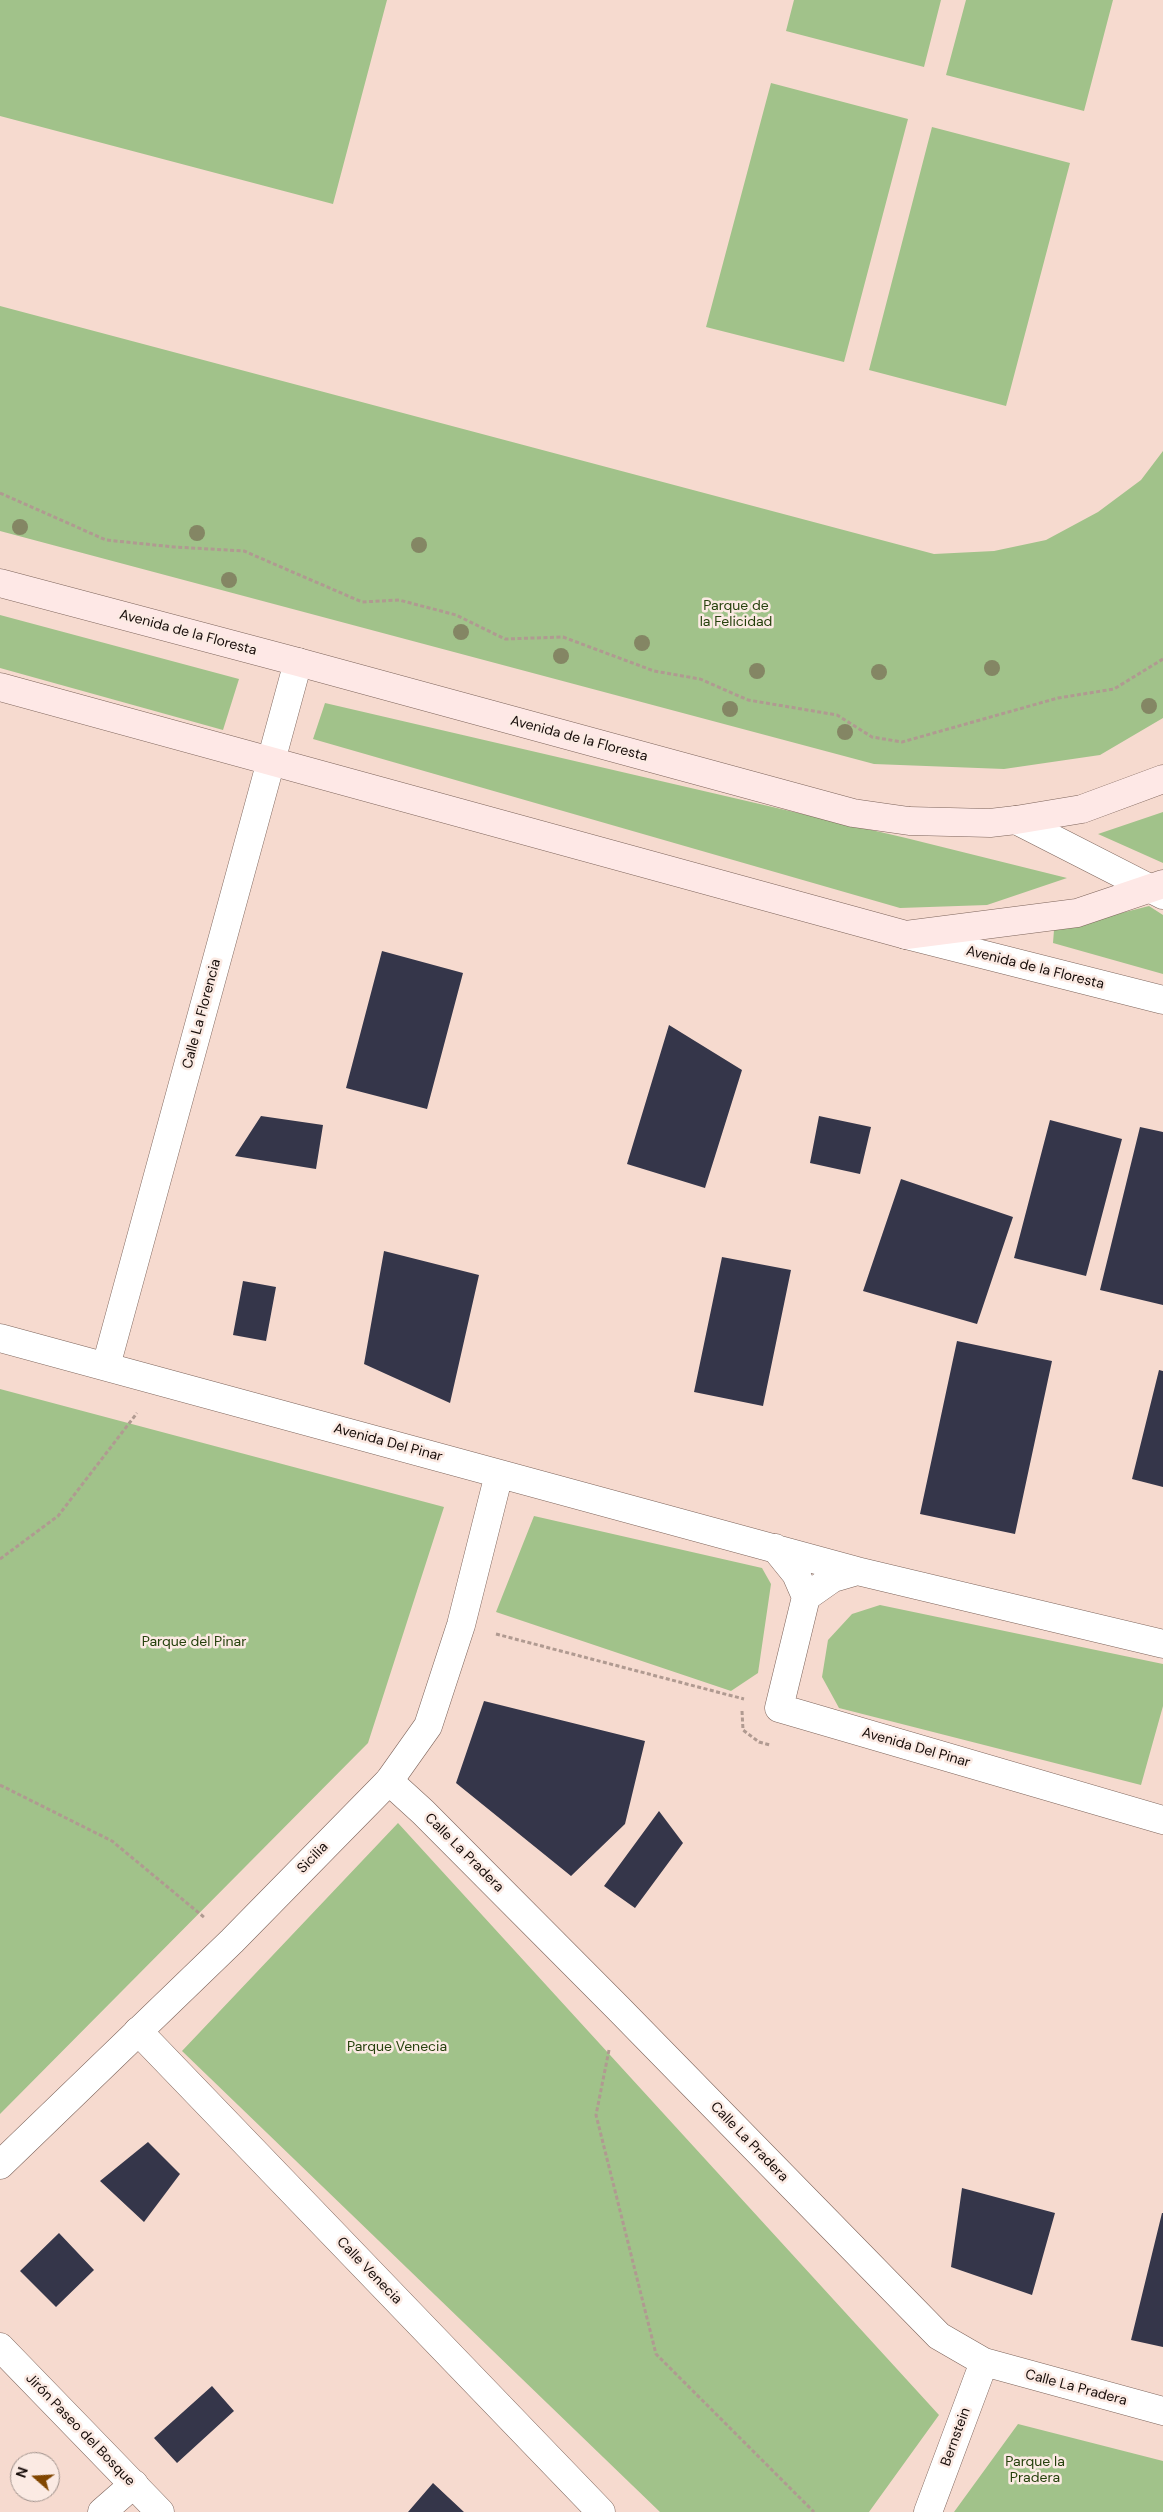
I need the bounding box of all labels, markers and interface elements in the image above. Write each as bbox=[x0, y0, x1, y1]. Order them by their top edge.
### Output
park label: Parque de la Felicidad bbox=[700, 598, 772, 630]
street label: Avenida de la Floresta bbox=[117, 607, 259, 659]
street label: Avenida de la Floresta bbox=[508, 713, 650, 765]
street label: Avenida de la Floresta bbox=[964, 943, 1106, 993]
street label: Calle La Florencia bbox=[179, 957, 225, 1071]
street label: Avenida Del Pinar bbox=[332, 1420, 444, 1466]
park label: Parque del Pinar bbox=[142, 1634, 246, 1650]
street label: Avenida Del Pinar bbox=[860, 1725, 972, 1771]
street label: Calle La Pradera bbox=[421, 1810, 507, 1896]
street label: Sicilia bbox=[294, 1839, 332, 1877]
park label: Parque Venecia bbox=[347, 2039, 447, 2055]
street label: Calle La Pradera bbox=[707, 2098, 791, 2186]
street label: Calle Venecia bbox=[333, 2234, 405, 2308]
street label: Calle La Pradera bbox=[1023, 2366, 1129, 2410]
street label: Jirón Paseo del Bosque bbox=[22, 2370, 138, 2490]
street label: Bernstein bbox=[938, 2405, 974, 2469]
north arrow bbox=[10, 2452, 60, 2502]
park label: Parque la Pradera bbox=[1005, 2454, 1065, 2486]
text: N bbox=[12, 2465, 32, 2480]

